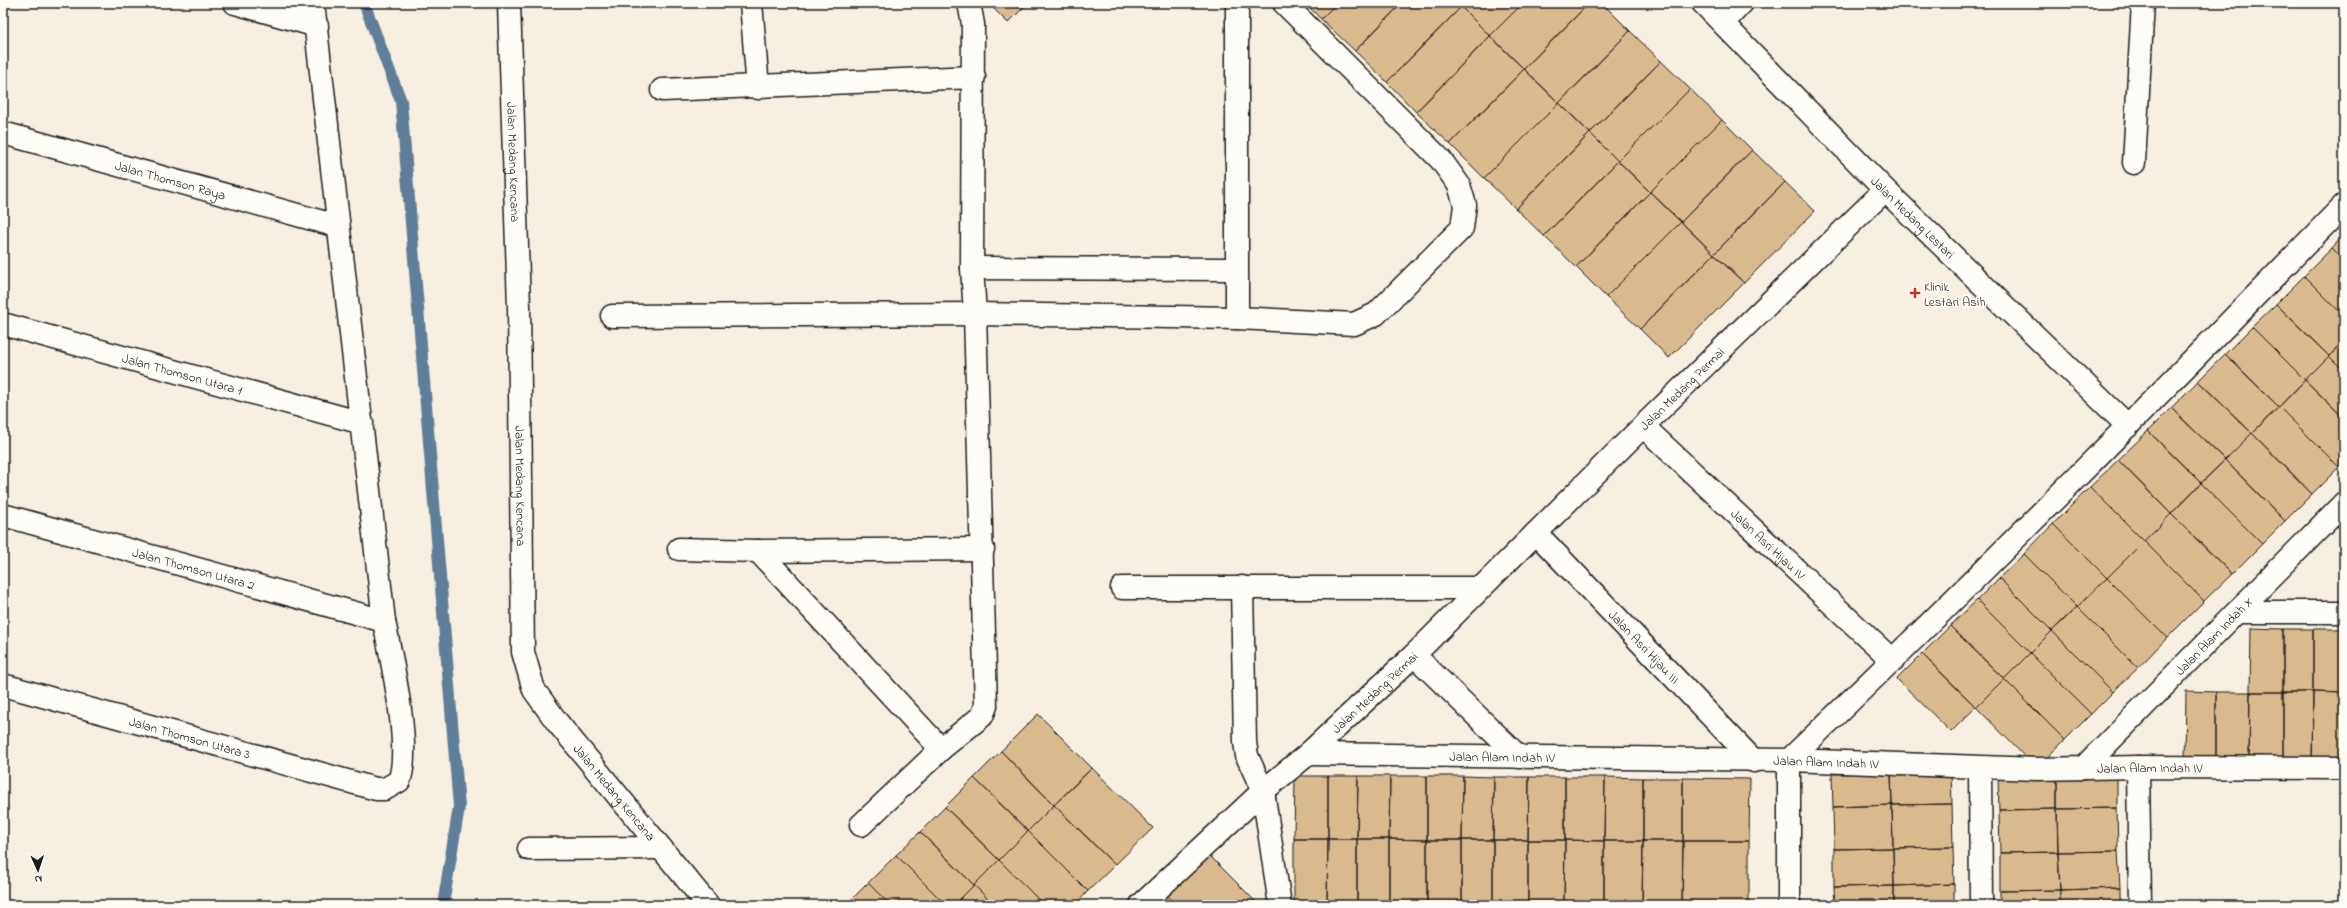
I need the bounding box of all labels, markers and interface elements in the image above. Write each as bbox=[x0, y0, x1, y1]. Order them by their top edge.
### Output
street label: Jalan Medang Kencana bbox=[501, 101, 524, 223]
street label: Jalan Thomson Raya bbox=[113, 157, 228, 206]
street label: Jalan Medang Lestari bbox=[1866, 173, 1958, 264]
place label: Klinik Lestari Asih bbox=[1924, 278, 1985, 312]
marker: Klinik Lestari Asih bbox=[1909, 287, 1921, 299]
street label: Jalan Medang Permai bbox=[1636, 344, 1729, 435]
street label: Jalan Thomson Utara 1 bbox=[120, 349, 244, 401]
street label: Jalan Medang Kencana bbox=[509, 425, 530, 546]
street label: Jalan Asri Hijau IV bbox=[1726, 505, 1809, 585]
street label: Jalan Thomson Utara 2 bbox=[130, 543, 257, 596]
street label: Jalan Alam Indah X bbox=[2171, 593, 2258, 680]
street label: Jalan Asri Hijau III bbox=[1603, 606, 1683, 689]
street label: Jalan Medang Permai bbox=[1328, 648, 1423, 738]
street label: Jalan Thomson Utara 3 bbox=[127, 713, 252, 765]
street label: Jalan Medang Kencana bbox=[568, 740, 659, 846]
street label: Jalan Alam Indah IV bbox=[1449, 748, 1556, 768]
street label: Jalan Alam Indah IV bbox=[1773, 752, 1880, 774]
street label: Jalan Alam Indah IV bbox=[2097, 759, 2203, 779]
north arrow bbox=[18, 850, 58, 890]
text: N bbox=[34, 871, 43, 887]

